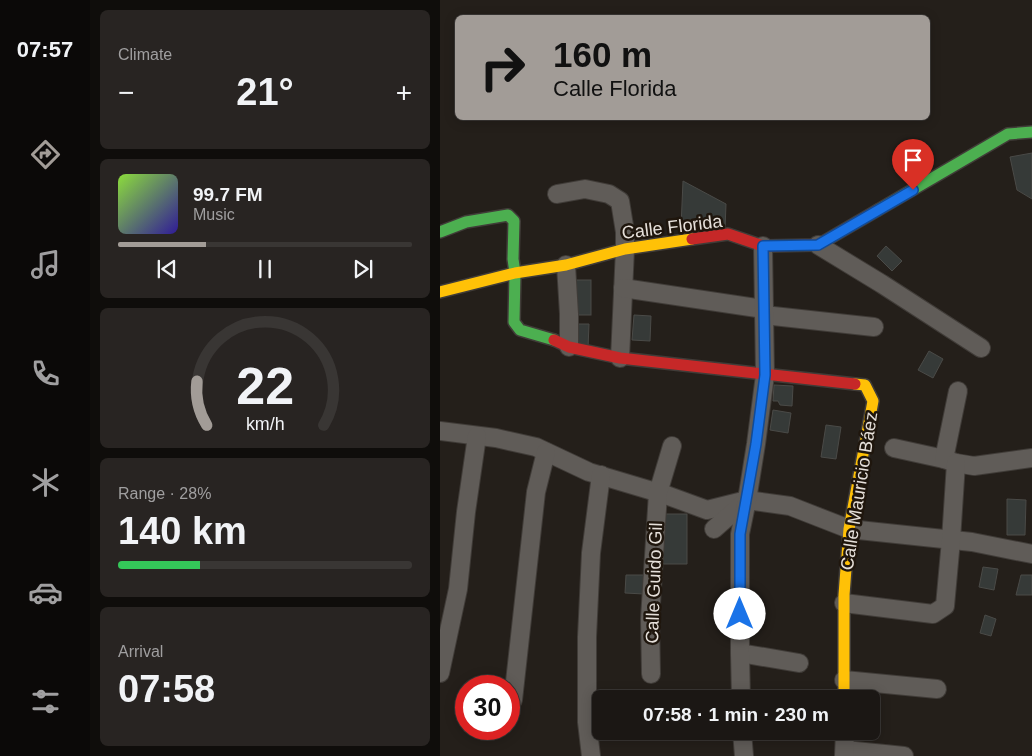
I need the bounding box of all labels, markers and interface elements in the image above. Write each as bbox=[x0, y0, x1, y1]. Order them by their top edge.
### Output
icon: right bbox=[470, 35, 535, 100]
text: 160 m bbox=[553, 35, 652, 74]
text: 07:57 bbox=[17, 37, 73, 62]
text: Climate bbox=[118, 46, 172, 63]
text: 21° bbox=[236, 71, 294, 113]
text: Calle Florida bbox=[553, 76, 677, 101]
text: − bbox=[118, 77, 134, 108]
text: + bbox=[396, 77, 412, 108]
icon: directions bbox=[28, 137, 63, 172]
pin bbox=[892, 139, 934, 190]
icon: arrive bbox=[899, 146, 927, 174]
text: 99.7 FM bbox=[193, 184, 263, 205]
text: Music bbox=[193, 206, 235, 223]
street label: Calle Florida bbox=[621, 211, 724, 243]
icon: music bbox=[28, 247, 63, 282]
icon: previous bbox=[153, 255, 181, 283]
icon: pause bbox=[251, 255, 279, 283]
icon: next bbox=[349, 255, 377, 283]
icon: phone bbox=[28, 356, 63, 391]
text: 22 bbox=[236, 357, 294, 415]
street label: Calle Mauricio Báez bbox=[837, 410, 881, 572]
text: km/h bbox=[246, 414, 284, 434]
icon: climate bbox=[28, 465, 63, 500]
text: Range · 28% bbox=[118, 485, 211, 502]
text: 140 km bbox=[118, 510, 247, 552]
street label: Calle Guido Gil bbox=[642, 522, 666, 644]
icon: car bbox=[28, 575, 63, 610]
position arrow bbox=[713, 587, 765, 639]
text: Arrival bbox=[118, 643, 163, 660]
text: 07:58 bbox=[118, 668, 215, 710]
speed limit sign: 30 bbox=[455, 675, 520, 740]
icon: filters bbox=[28, 684, 63, 719]
text: 07:58 · 1 min · 230 m bbox=[643, 704, 829, 725]

